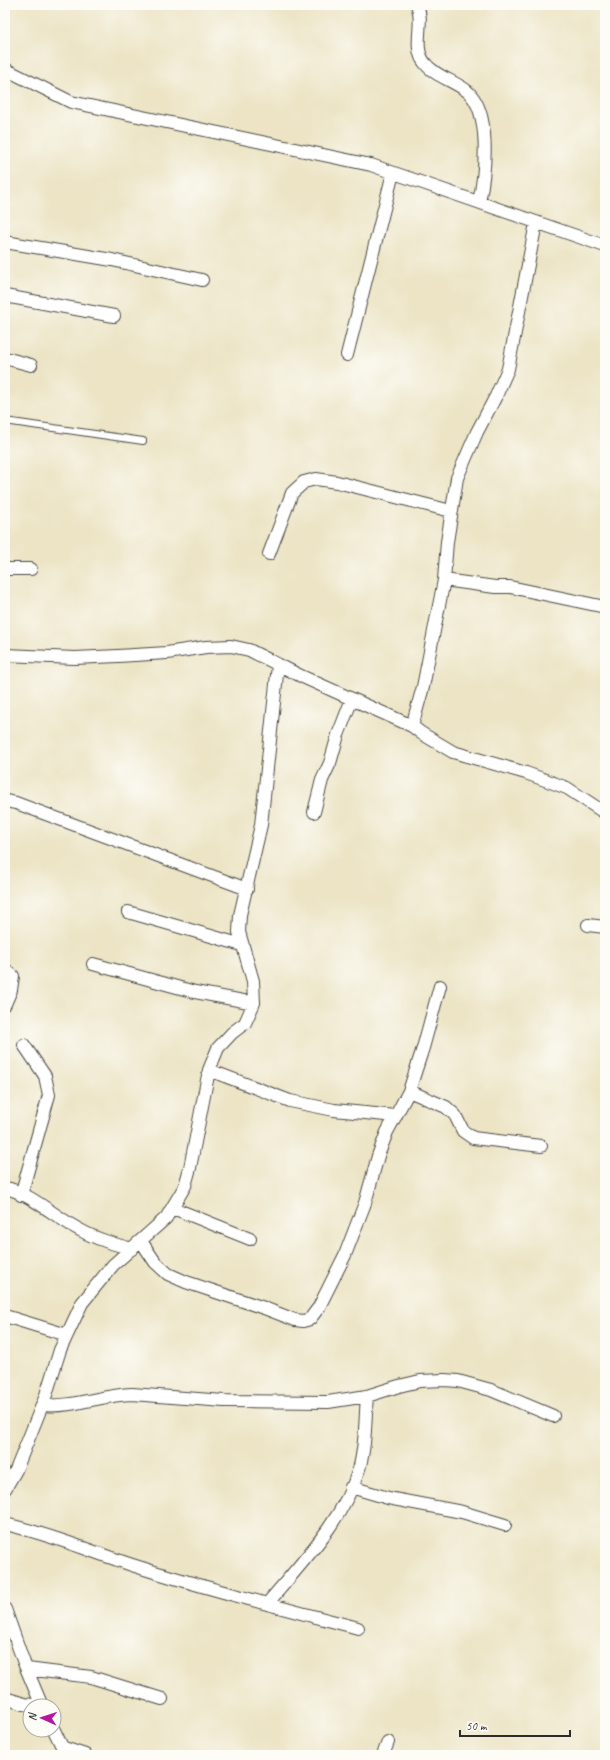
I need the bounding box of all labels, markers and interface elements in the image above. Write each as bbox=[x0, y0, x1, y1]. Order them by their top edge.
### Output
north arrow bbox=[22, 1698, 62, 1738]
text: N bbox=[25, 1712, 39, 1721]
scale bar bbox=[460, 1712, 570, 1738]
text: 50 m bbox=[466, 1718, 488, 1734]

